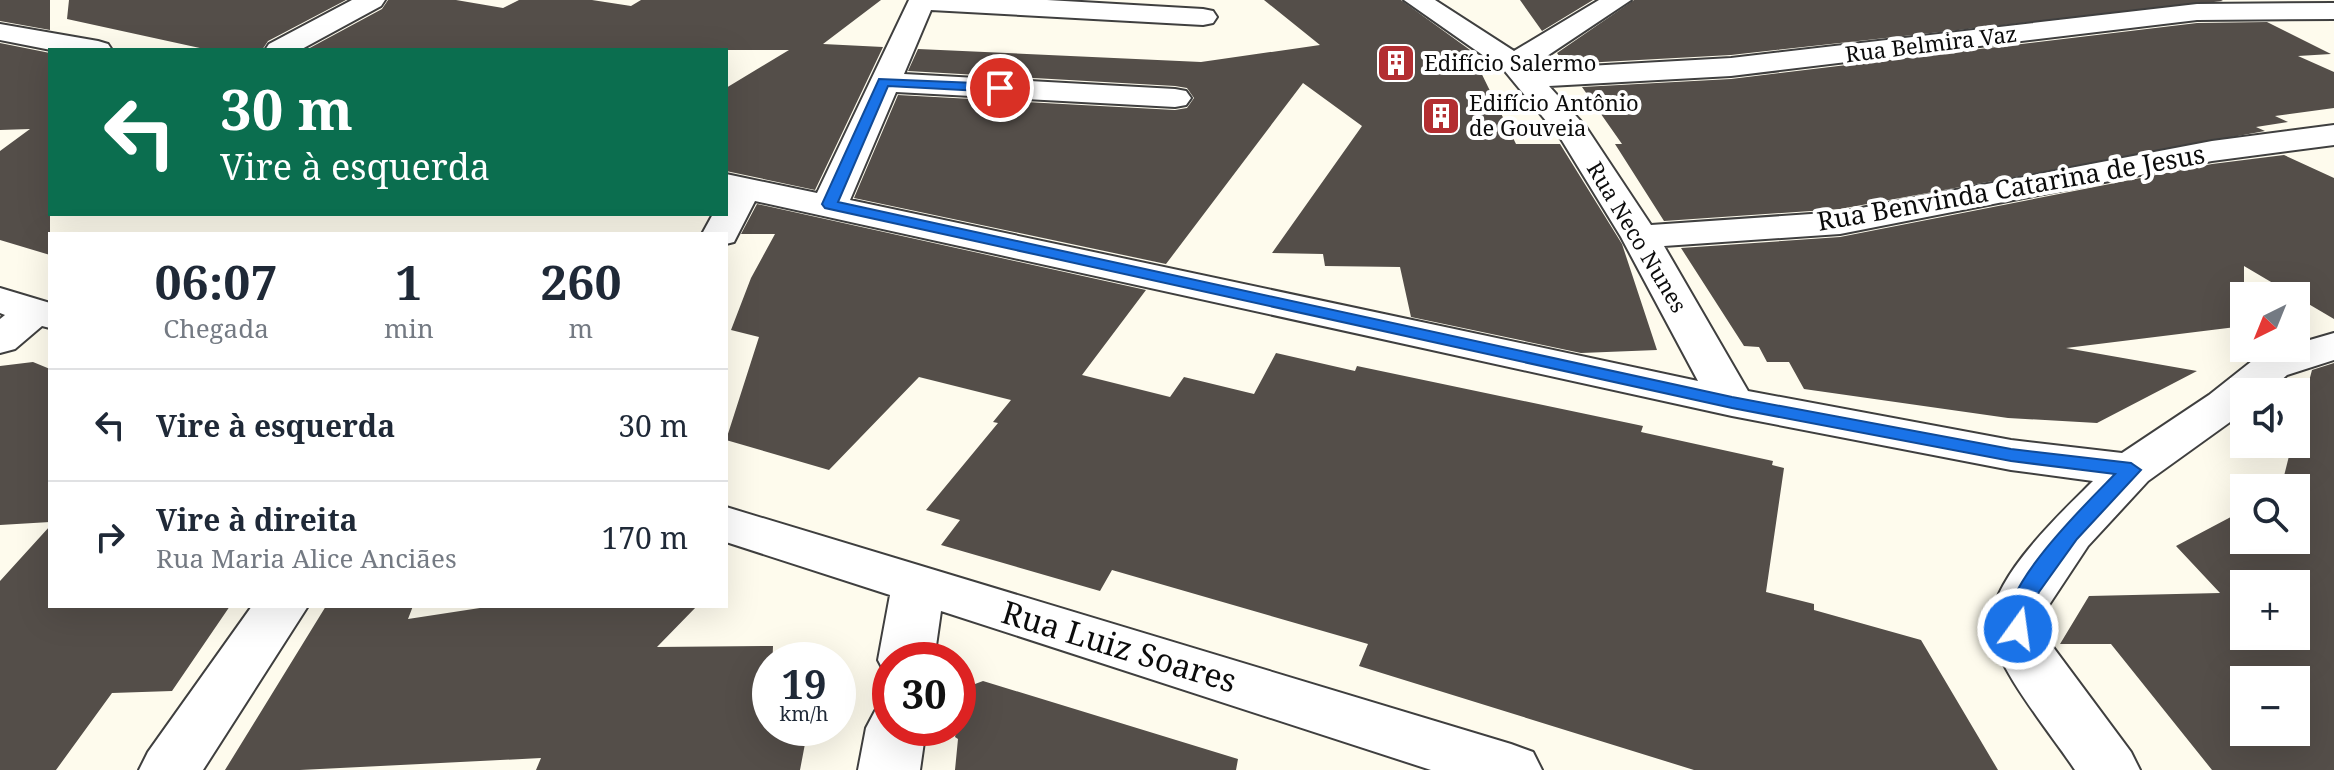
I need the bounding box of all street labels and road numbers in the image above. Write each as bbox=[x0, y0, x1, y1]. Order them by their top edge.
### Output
street label: Rua Belmira Vaz bbox=[1843, 18, 2018, 68]
street label: Rua Benvinda Catarina de Jesus bbox=[1814, 135, 2208, 239]
street label: Rua Neco Nunes bbox=[1581, 155, 1695, 317]
street label: Rua Luiz Soares bbox=[997, 589, 1242, 702]

